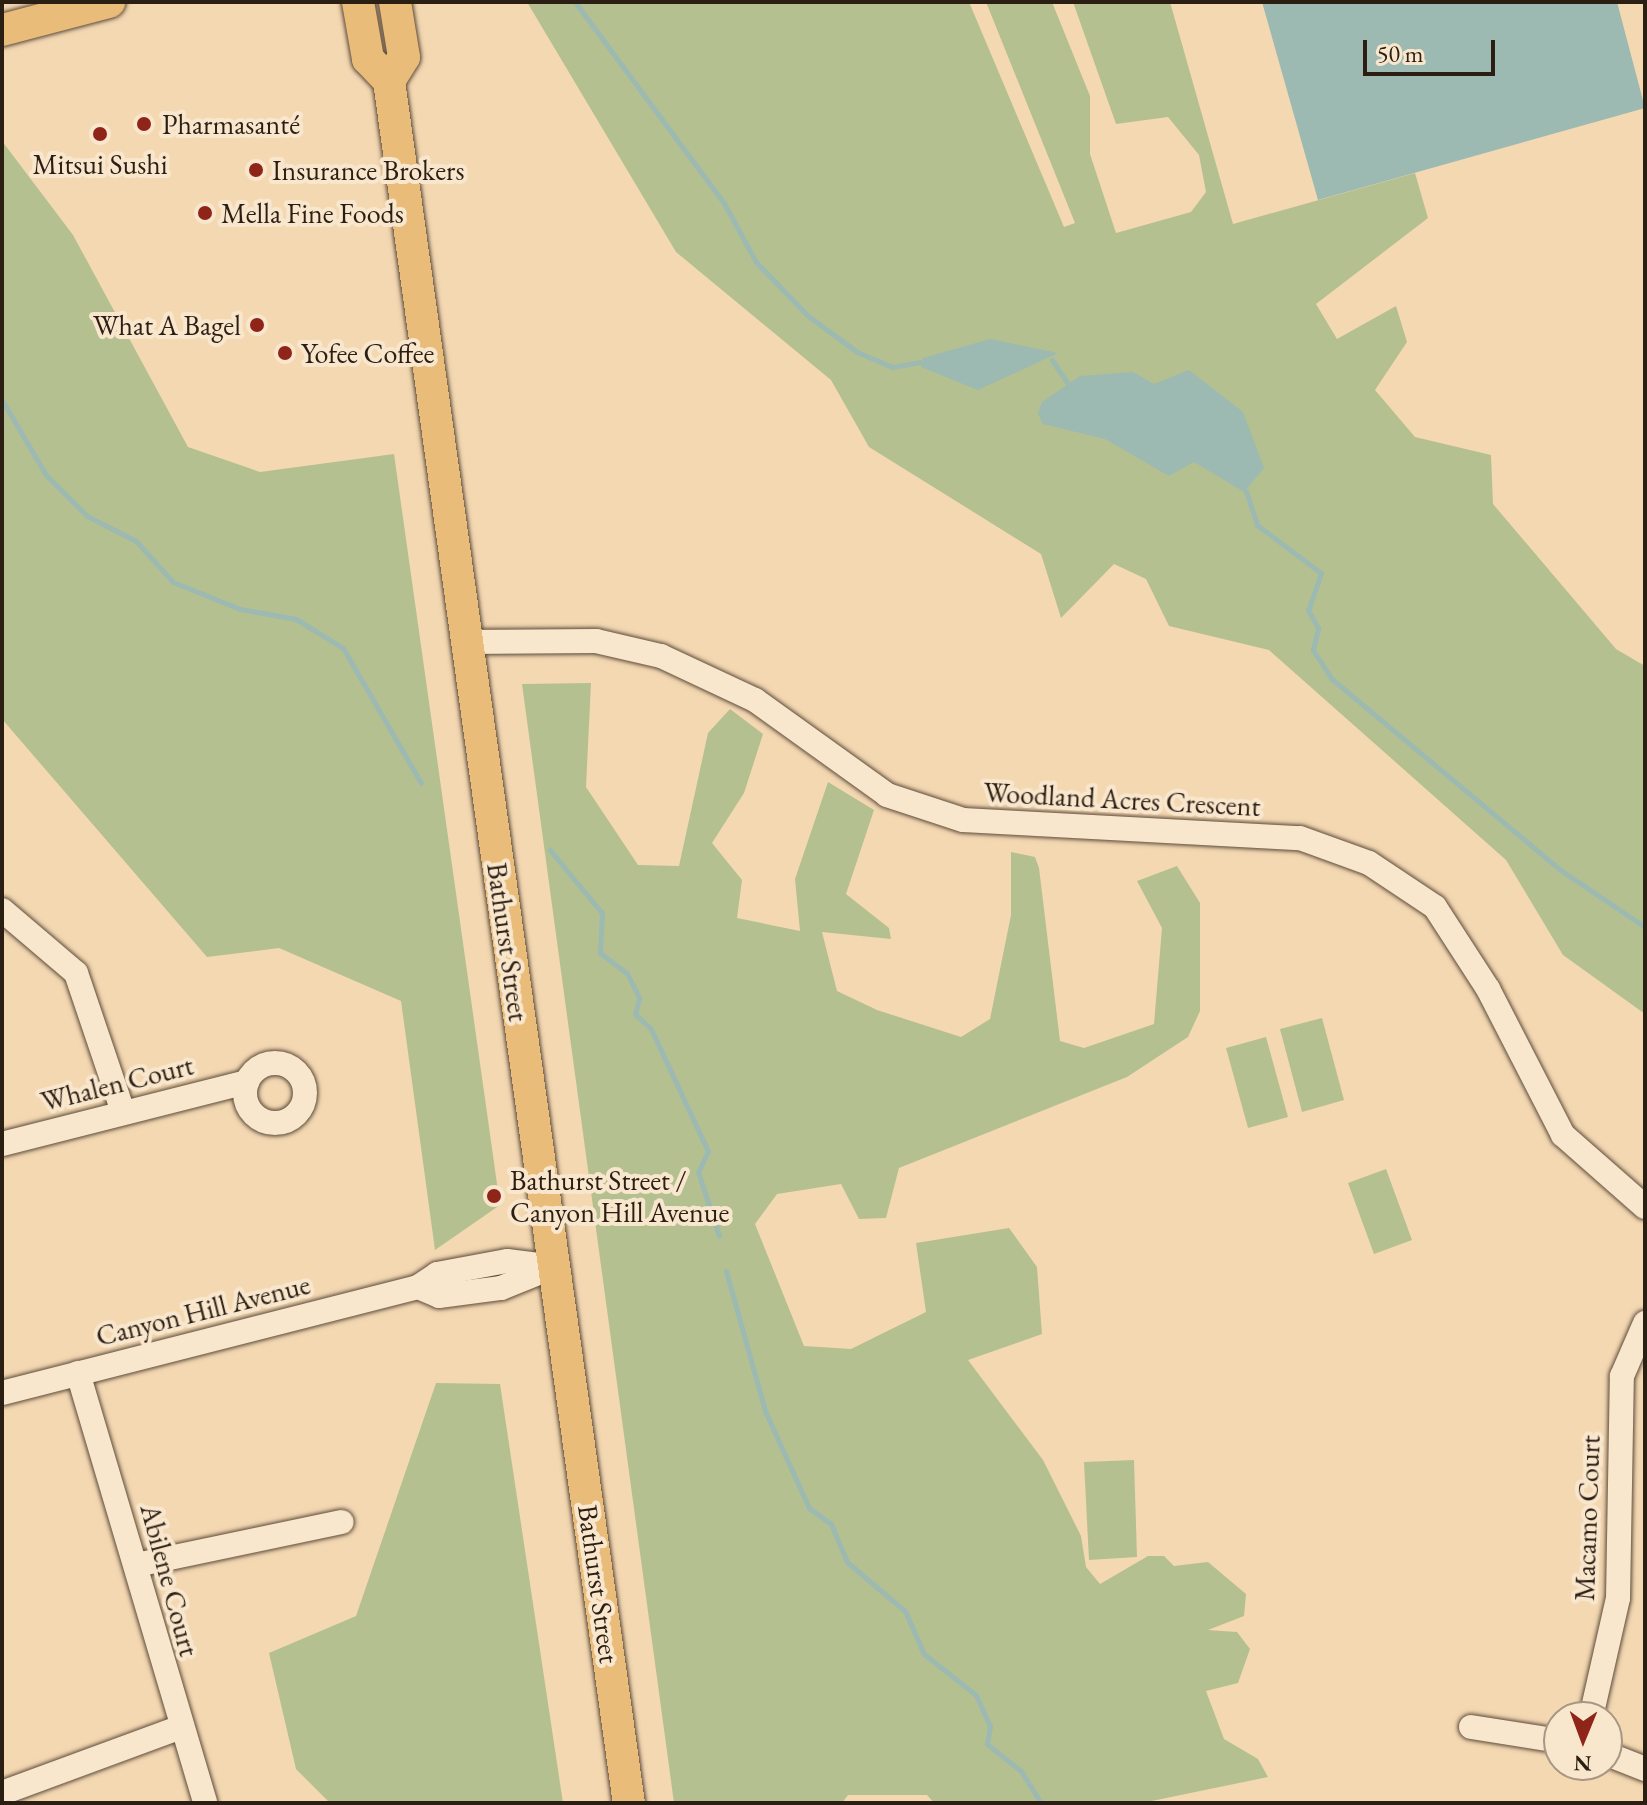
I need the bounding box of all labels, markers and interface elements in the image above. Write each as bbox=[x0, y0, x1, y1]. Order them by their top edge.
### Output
scale bar bbox=[1367, 24, 1499, 74]
text: 50 m bbox=[1377, 38, 1424, 69]
place label: Pharmasanté bbox=[162, 107, 300, 141]
marker: Pharmasanté bbox=[133, 113, 155, 135]
marker: Mitsui Sushi bbox=[91, 125, 109, 143]
place label: Mitsui Sushi bbox=[32, 147, 168, 181]
place label: Insurance Brokers bbox=[272, 153, 464, 187]
marker: Insurance Brokers bbox=[247, 161, 265, 179]
place label: Mella Fine Foods bbox=[221, 196, 404, 230]
marker: Mella Fine Foods bbox=[196, 204, 214, 222]
place label: What A Bagel bbox=[93, 308, 241, 342]
marker: What A Bagel bbox=[248, 316, 266, 334]
place label: Yofee Coffee bbox=[301, 336, 434, 370]
marker: Yofee Coffee bbox=[276, 344, 294, 362]
street label: Woodland Acres Crescent bbox=[983, 775, 1261, 823]
street label: Bathurst Street bbox=[480, 860, 536, 1024]
street label: Whalen Court bbox=[37, 1048, 197, 1118]
place label: Bathurst Street / Canyon Hill Avenue bbox=[510, 1163, 729, 1229]
marker: Bathurst Street / Canyon Hill Avenue bbox=[485, 1187, 503, 1205]
street label: Canyon Hill Avenue bbox=[92, 1267, 314, 1353]
street label: Macamo Court bbox=[1567, 1435, 1607, 1601]
street label: Abilene Court bbox=[134, 1500, 206, 1660]
street label: Bathurst Street bbox=[571, 1502, 627, 1666]
north arrow bbox=[1543, 1701, 1623, 1781]
text: N bbox=[1573, 1749, 1592, 1778]

